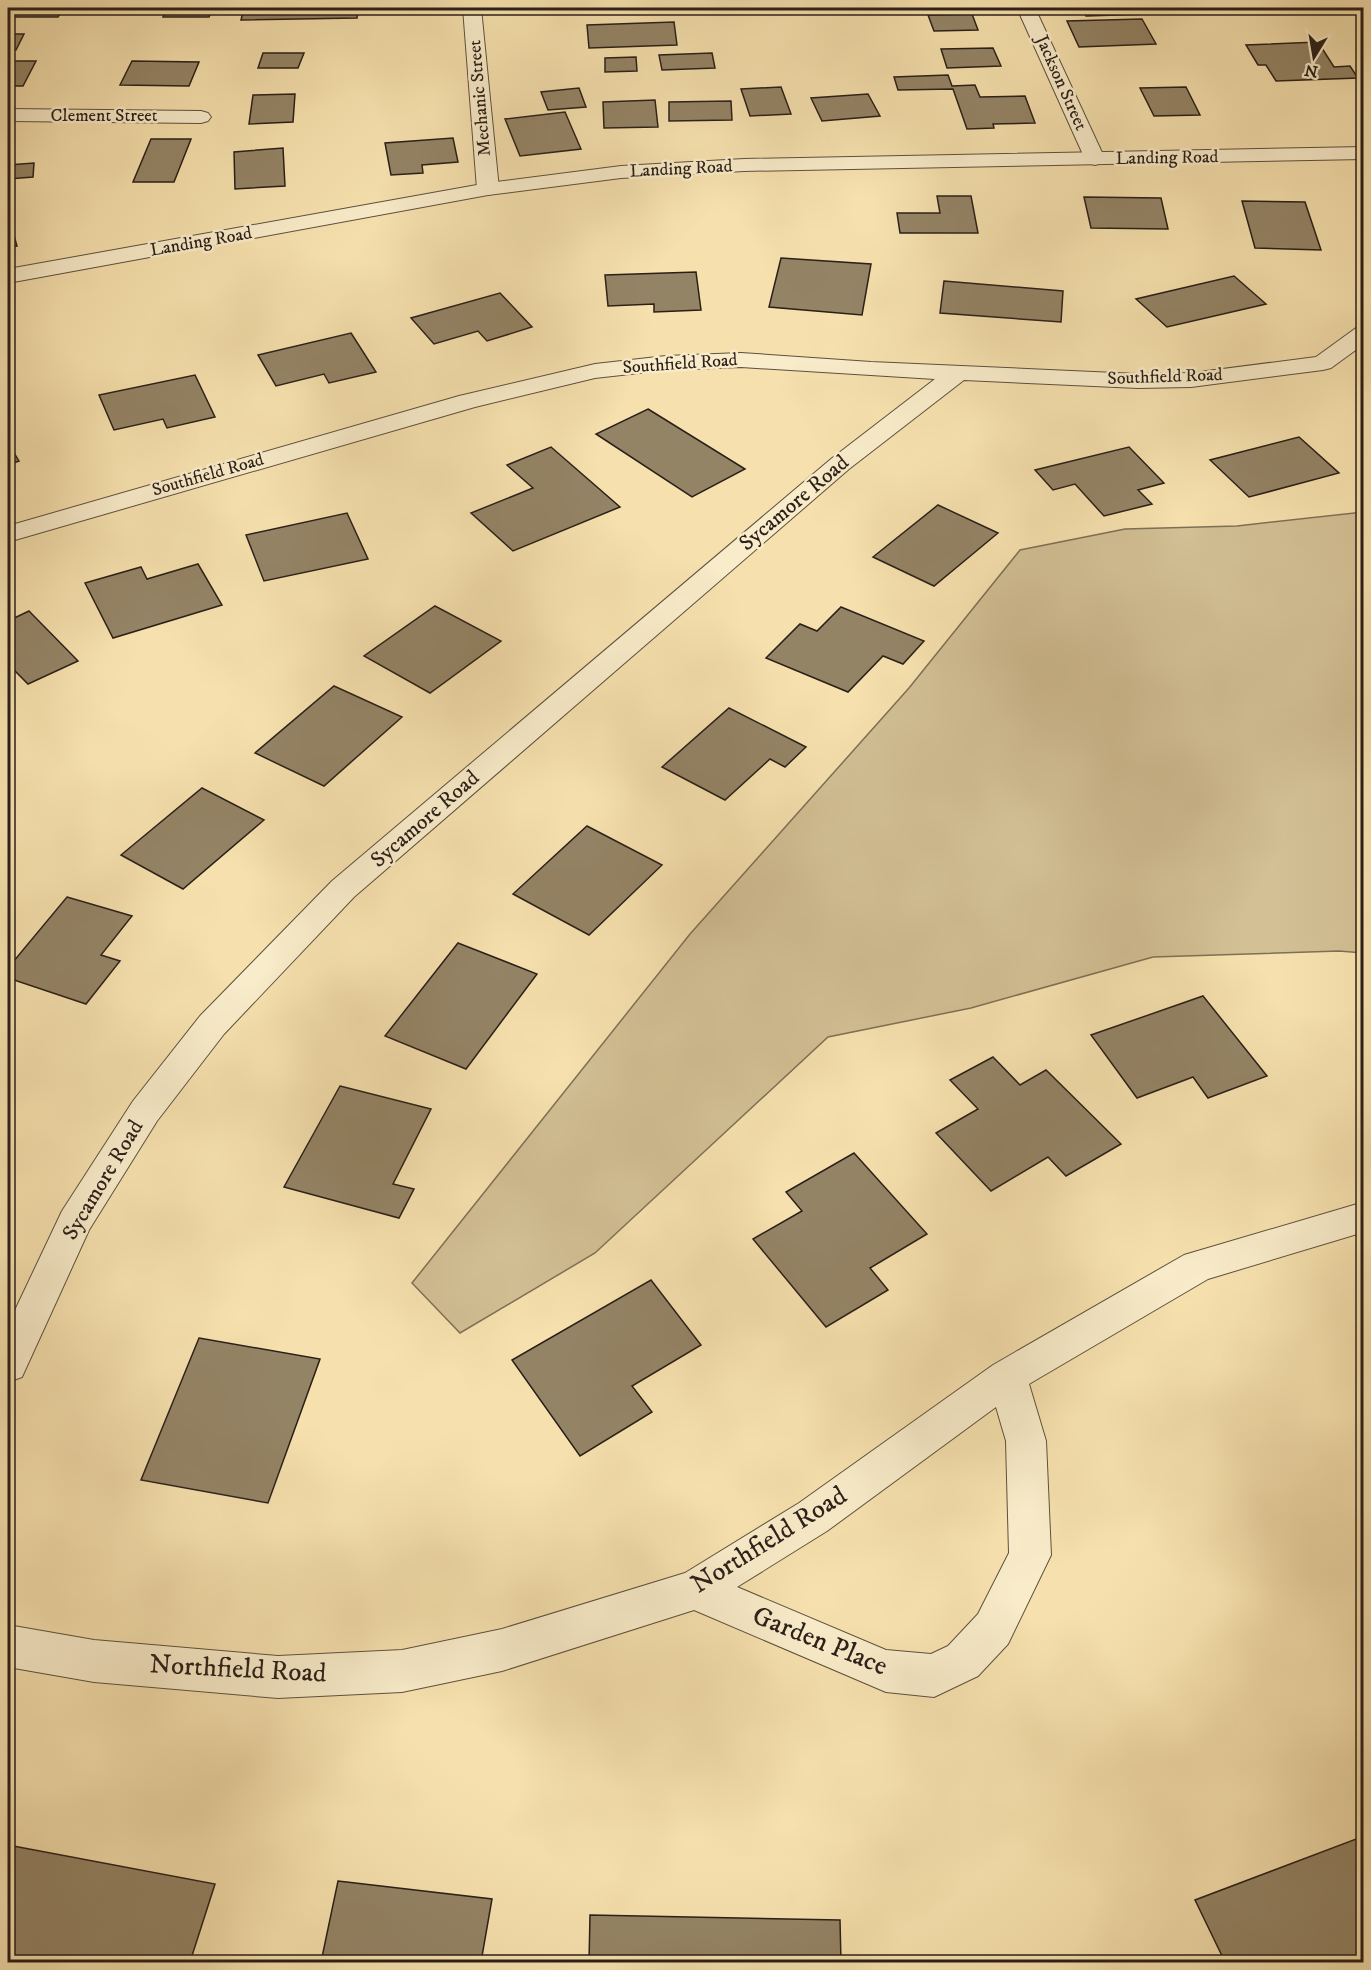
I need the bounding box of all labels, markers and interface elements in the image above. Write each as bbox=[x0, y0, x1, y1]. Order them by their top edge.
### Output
north arrow bbox=[1284, 27, 1344, 87]
street label: Jackson Street bbox=[1029, 30, 1092, 134]
street label: Mechanic Street bbox=[464, 39, 496, 157]
text: N bbox=[1303, 60, 1320, 82]
street label: Clement Street bbox=[50, 105, 158, 127]
street label: Landing Road bbox=[1115, 146, 1219, 170]
street label: Landing Road bbox=[629, 155, 733, 183]
street label: Landing Road bbox=[148, 222, 254, 262]
street label: Southfield Road bbox=[622, 349, 738, 379]
street label: Southfield Road bbox=[1107, 364, 1223, 390]
street label: Southfield Road bbox=[150, 449, 266, 501]
street label: Sycamore Road bbox=[734, 449, 854, 557]
street label: Sycamore Road bbox=[365, 764, 485, 874]
street label: Sycamore Road bbox=[57, 1115, 149, 1245]
street label: Northfield Road bbox=[685, 1478, 854, 1601]
street label: Garden Place bbox=[747, 1598, 893, 1684]
street label: Northfield Road bbox=[149, 1647, 328, 1691]

